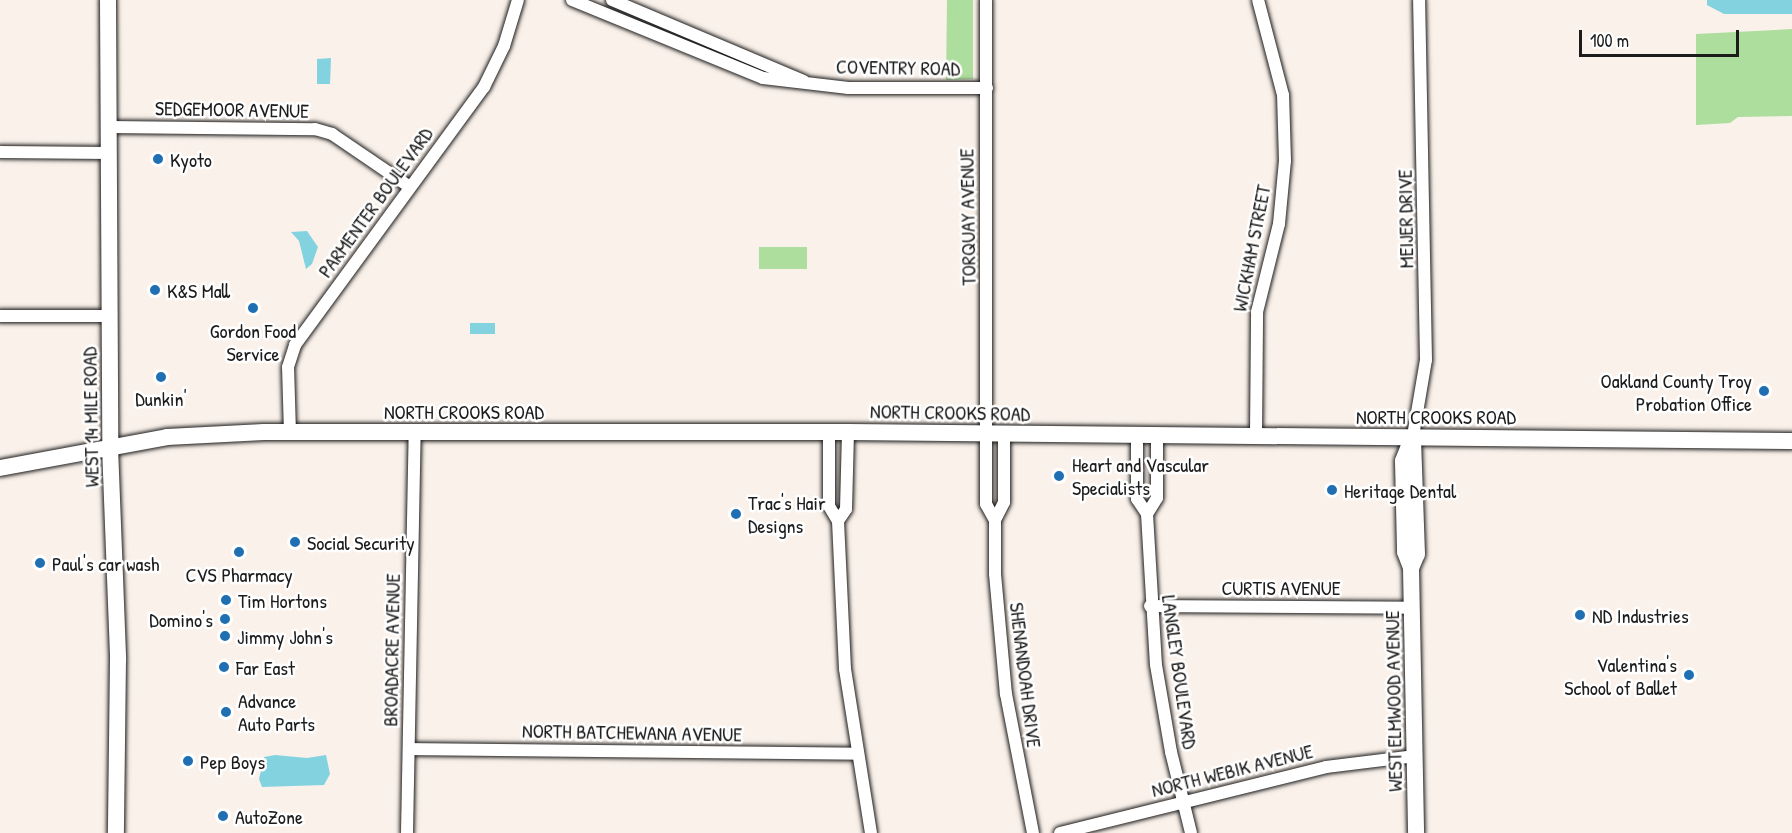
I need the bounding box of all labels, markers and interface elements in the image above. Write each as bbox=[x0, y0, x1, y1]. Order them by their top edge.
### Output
scale bar bbox=[1582, 18, 1742, 56]
text: 100 m bbox=[1590, 28, 1629, 53]
street label: COVENTRY ROAD bbox=[836, 54, 960, 80]
street label: SEDGEMOOR AVENUE bbox=[155, 96, 309, 122]
street label: PARMENTER BOULEVARD bbox=[312, 122, 438, 282]
place label: Kyoto bbox=[170, 147, 212, 171]
street label: TORQUAY AVENUE bbox=[954, 148, 980, 286]
marker: Kyoto bbox=[151, 152, 165, 166]
street label: MEIJER DRIVE bbox=[1392, 169, 1418, 269]
street label: WICKHAM STREET bbox=[1227, 183, 1275, 313]
place label: K&S Mall bbox=[167, 278, 230, 302]
marker: K&S Mall bbox=[148, 283, 162, 297]
marker: Gordon Food Service bbox=[246, 301, 260, 315]
place label: Gordon Food Service bbox=[210, 318, 296, 365]
street label: WEST 14 MILE ROAD bbox=[77, 347, 103, 487]
place label: Oakland County Troy Probation Office bbox=[1601, 368, 1752, 415]
marker: Dunkin' bbox=[154, 370, 168, 384]
marker: Oakland County Troy Probation Office bbox=[1757, 384, 1771, 398]
place label: Dunkin' bbox=[135, 386, 187, 410]
street label: NORTH CROOKS ROAD bbox=[384, 399, 544, 423]
street label: NORTH CROOKS ROAD bbox=[870, 399, 1030, 425]
street label: NORTH CROOKS ROAD bbox=[1356, 404, 1516, 428]
place label: Heart and Vascular Specialists bbox=[1072, 452, 1209, 499]
marker: Heart and Vascular Specialists bbox=[1050, 467, 1068, 485]
place label: Heritage Dental bbox=[1344, 478, 1456, 502]
marker: Heritage Dental bbox=[1325, 483, 1339, 497]
place label: Trac's Hair Designs bbox=[748, 490, 826, 537]
marker: Trac's Hair Designs bbox=[729, 507, 743, 521]
place label: Social Security bbox=[307, 530, 415, 554]
marker: Social Security bbox=[288, 535, 302, 549]
marker: CVS Pharmacy bbox=[232, 545, 246, 559]
place label: Paul's car wash bbox=[52, 551, 159, 575]
marker: Paul's car wash bbox=[33, 556, 47, 570]
place label: CVS Pharmacy bbox=[185, 562, 293, 586]
street label: BROADACRE AVENUE bbox=[378, 573, 404, 727]
street label: CURTIS AVENUE bbox=[1221, 575, 1341, 599]
place label: Tim Hortons bbox=[238, 588, 327, 612]
marker: Tim Hortons bbox=[219, 593, 233, 607]
street label: LANGLEY BOULEVARD bbox=[1157, 593, 1203, 751]
street label: SHENANDOAH DRIVE bbox=[1005, 601, 1047, 749]
place label: ND Industries bbox=[1592, 603, 1689, 627]
place label: Domino's bbox=[149, 607, 213, 631]
marker: ND Industries bbox=[1573, 608, 1587, 622]
street label: WEST ELMWOOD AVENUE bbox=[1379, 610, 1407, 792]
marker: Domino's bbox=[218, 612, 232, 626]
place label: Jimmy John's bbox=[237, 624, 333, 648]
marker: Jimmy John's bbox=[218, 629, 232, 643]
place label: Valentina's School of Ballet bbox=[1564, 652, 1677, 699]
place label: Far East bbox=[236, 655, 295, 679]
marker: Far East bbox=[217, 660, 231, 674]
marker: Valentina's School of Ballet bbox=[1682, 668, 1696, 682]
place label: Advance Auto Parts bbox=[238, 688, 315, 735]
marker: Advance Auto Parts bbox=[219, 705, 233, 719]
street label: NORTH BATCHEWANA AVENUE bbox=[522, 718, 742, 746]
street label: NORTH WEBIK AVENUE bbox=[1149, 738, 1315, 802]
place label: Pep Boys bbox=[200, 749, 265, 773]
marker: Pep Boys bbox=[181, 754, 195, 768]
place label: AutoZone bbox=[235, 804, 303, 828]
marker: AutoZone bbox=[216, 809, 230, 823]

